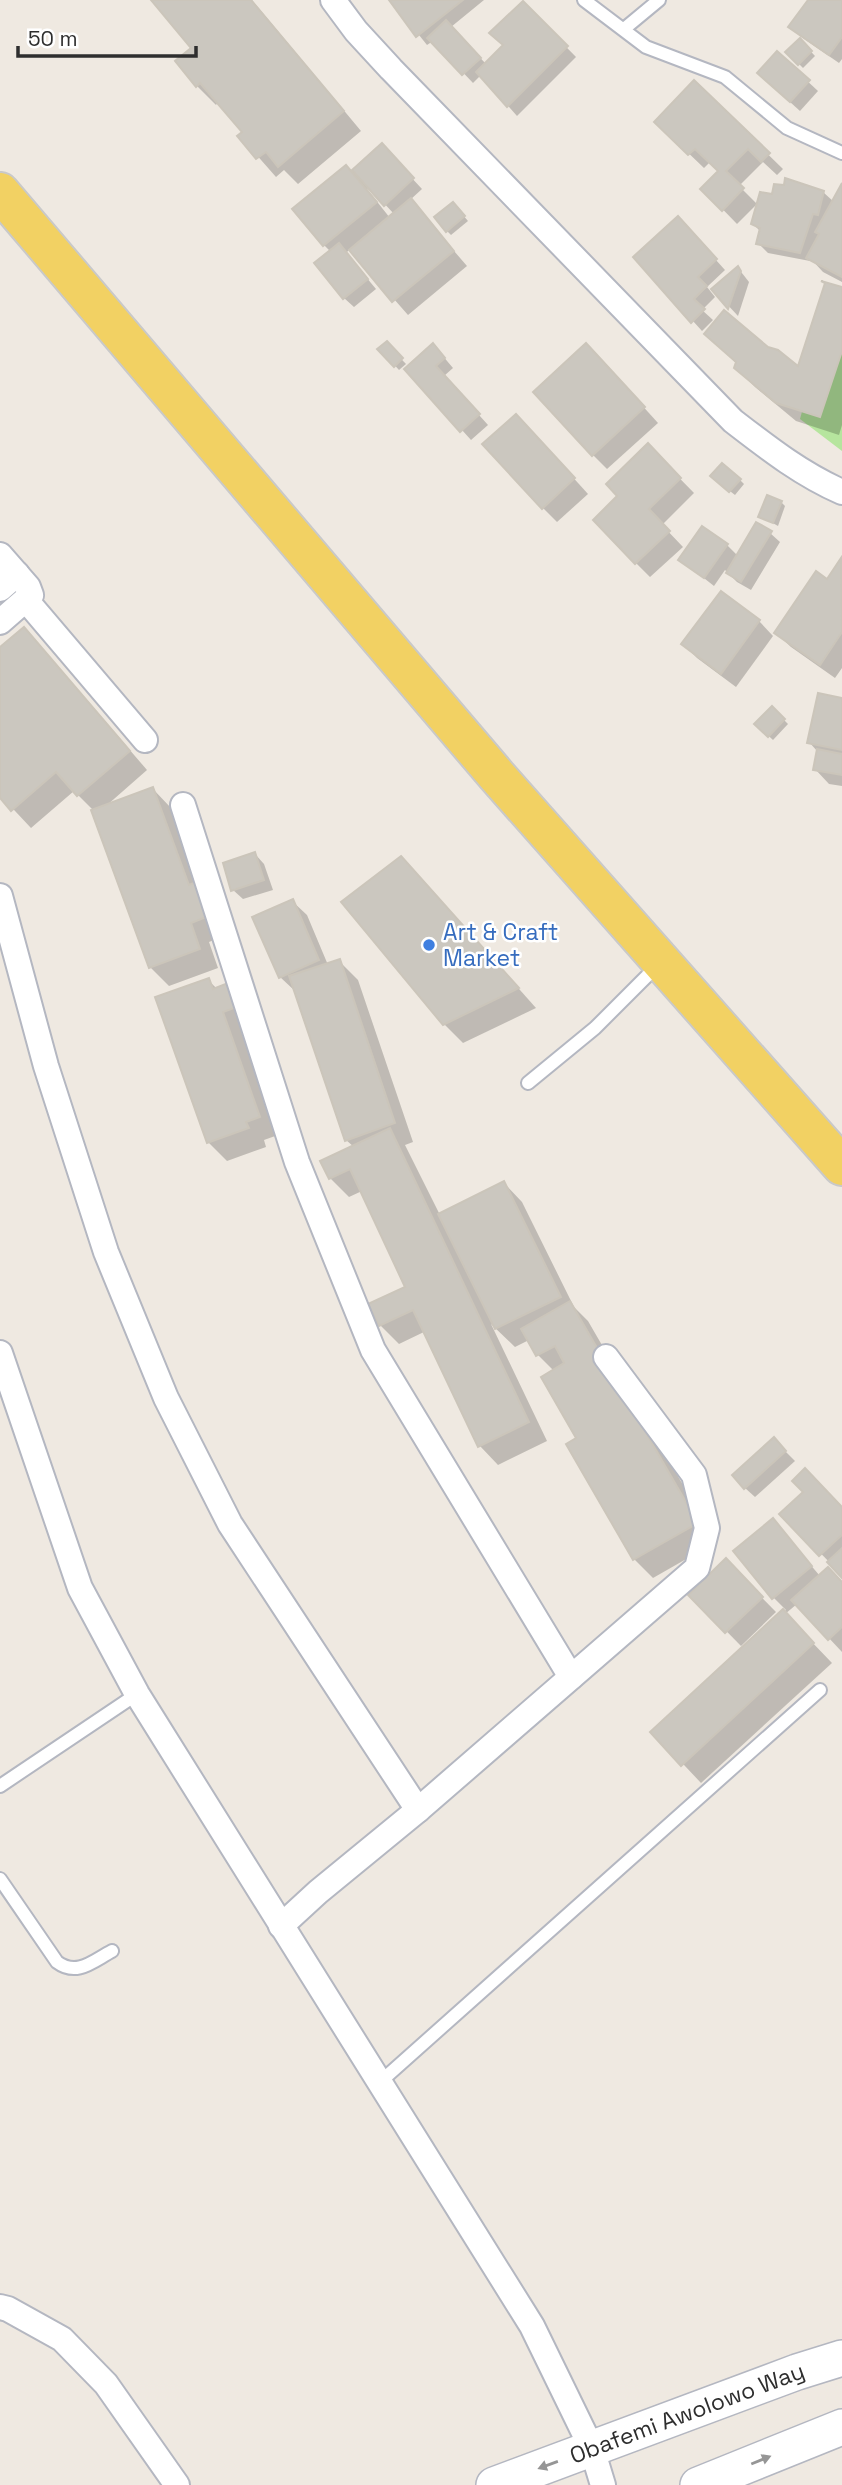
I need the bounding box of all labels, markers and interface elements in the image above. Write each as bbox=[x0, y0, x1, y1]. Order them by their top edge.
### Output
scale bar bbox=[18, 14, 196, 58]
text: 50 m bbox=[28, 25, 78, 52]
place label: Art & Craft Market bbox=[443, 917, 558, 973]
marker: Art & Craft Market bbox=[421, 937, 437, 953]
street label: Obafemi Awolowo Way bbox=[565, 2356, 809, 2470]
one-way arrow bbox=[751, 2454, 772, 2465]
one-way arrow bbox=[537, 2460, 558, 2471]

